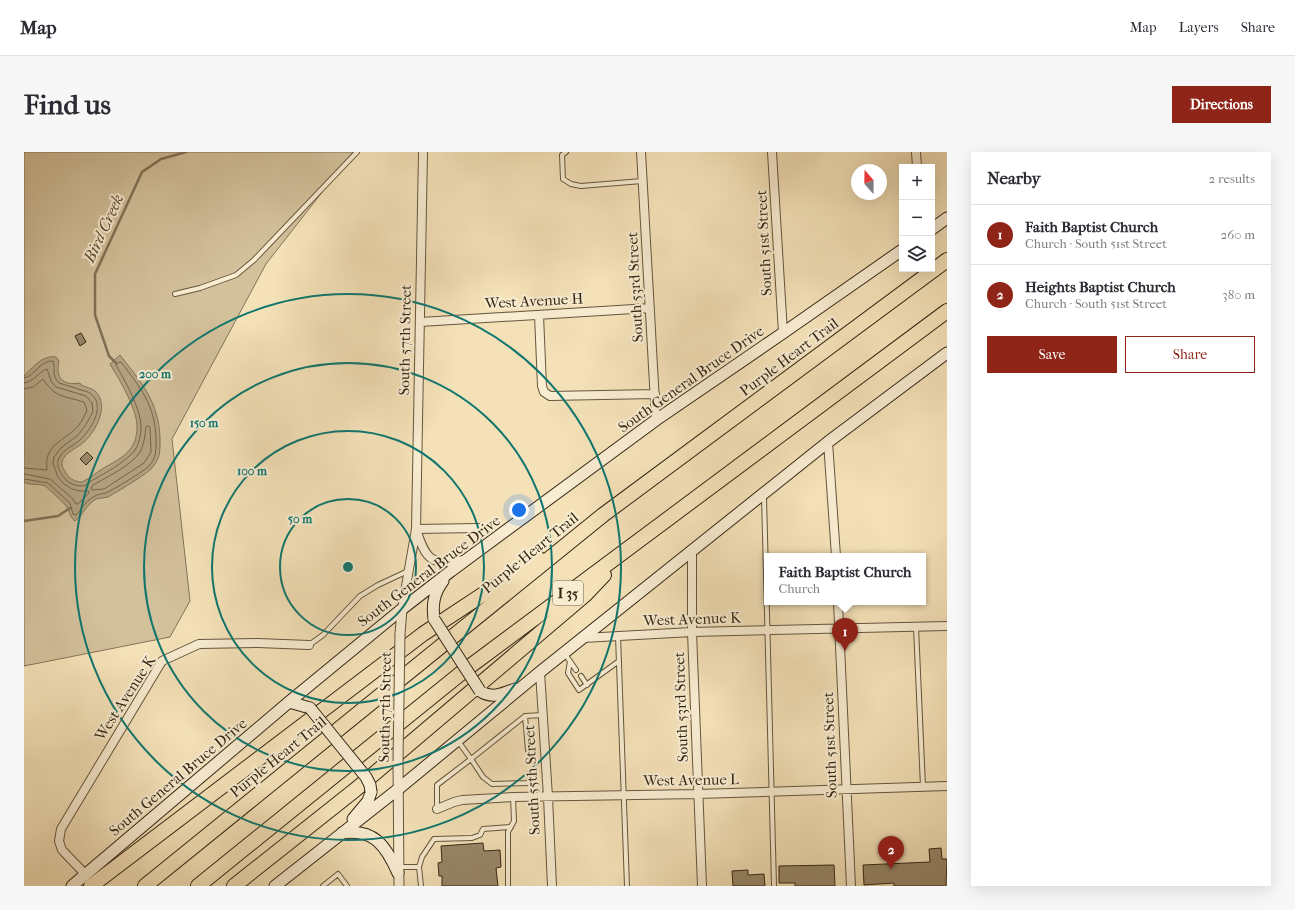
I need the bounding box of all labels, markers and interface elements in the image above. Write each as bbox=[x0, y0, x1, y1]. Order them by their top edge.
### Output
text: Map bbox=[20, 17, 56, 39]
text: Map bbox=[1130, 19, 1157, 36]
text: Layers bbox=[1179, 19, 1219, 36]
text: Share bbox=[1241, 19, 1275, 36]
button: Directions bbox=[1172, 86, 1271, 123]
text: Find us bbox=[24, 88, 111, 121]
north arrow bbox=[851, 164, 887, 200]
map controls bbox=[899, 164, 935, 272]
button: + bbox=[899, 164, 935, 200]
text: Nearby bbox=[987, 168, 1041, 188]
text: 2 results bbox=[1209, 171, 1255, 186]
street label: South 51st Street bbox=[752, 189, 776, 296]
water label: Bird Creek bbox=[79, 191, 128, 266]
button: − bbox=[899, 200, 935, 236]
text: Faith Baptist Church bbox=[1025, 218, 1158, 236]
text: 1 bbox=[998, 227, 1002, 242]
text: 260 m bbox=[1221, 227, 1255, 242]
street label: South 53rd Street bbox=[623, 231, 647, 343]
button: layers bbox=[899, 236, 935, 272]
text: Church · South 51st Street bbox=[1025, 236, 1167, 251]
text: Heights Baptist Church bbox=[1025, 278, 1176, 296]
street label: South 57th Street bbox=[395, 284, 415, 396]
text: 2 bbox=[997, 287, 1003, 302]
text: 380 m bbox=[1222, 287, 1255, 302]
street label: West Avenue H bbox=[483, 289, 584, 313]
text: Church · South 51st Street bbox=[1025, 296, 1167, 311]
street label: Purple Heart Trail bbox=[736, 314, 842, 400]
street label: South General Bruce Drive bbox=[615, 321, 768, 436]
button: Save bbox=[987, 336, 1117, 373]
button: Share bbox=[1125, 336, 1255, 373]
text: 200 m bbox=[139, 367, 172, 381]
text: 150 m bbox=[190, 416, 219, 430]
text: 100 m bbox=[237, 464, 268, 478]
your location bbox=[509, 500, 529, 520]
street label: Purple Heart Trail bbox=[478, 509, 582, 597]
street label: South General Bruce Drive bbox=[354, 511, 504, 631]
text: 50 m bbox=[288, 512, 313, 526]
popup bbox=[764, 553, 926, 605]
centre of rings bbox=[341, 560, 355, 574]
text: Faith Baptist Church bbox=[778, 563, 912, 581]
road number: I 35 bbox=[553, 581, 583, 605]
text: Church bbox=[778, 581, 820, 596]
street label: West Avenue K bbox=[642, 608, 742, 630]
pin: 1 bbox=[832, 618, 858, 651]
street label: West Avenue K bbox=[90, 651, 160, 745]
street label: South 57th Street bbox=[375, 651, 395, 763]
street label: South 53rd Street bbox=[670, 651, 692, 763]
street label: South 51st Street bbox=[819, 691, 841, 798]
street label: Purple Heart Trail bbox=[226, 713, 330, 801]
street label: South General Bruce Drive bbox=[106, 714, 251, 840]
street label: South 55th Street bbox=[520, 724, 544, 835]
street label: West Avenue L bbox=[642, 770, 739, 790]
pin: 2 bbox=[878, 836, 904, 869]

